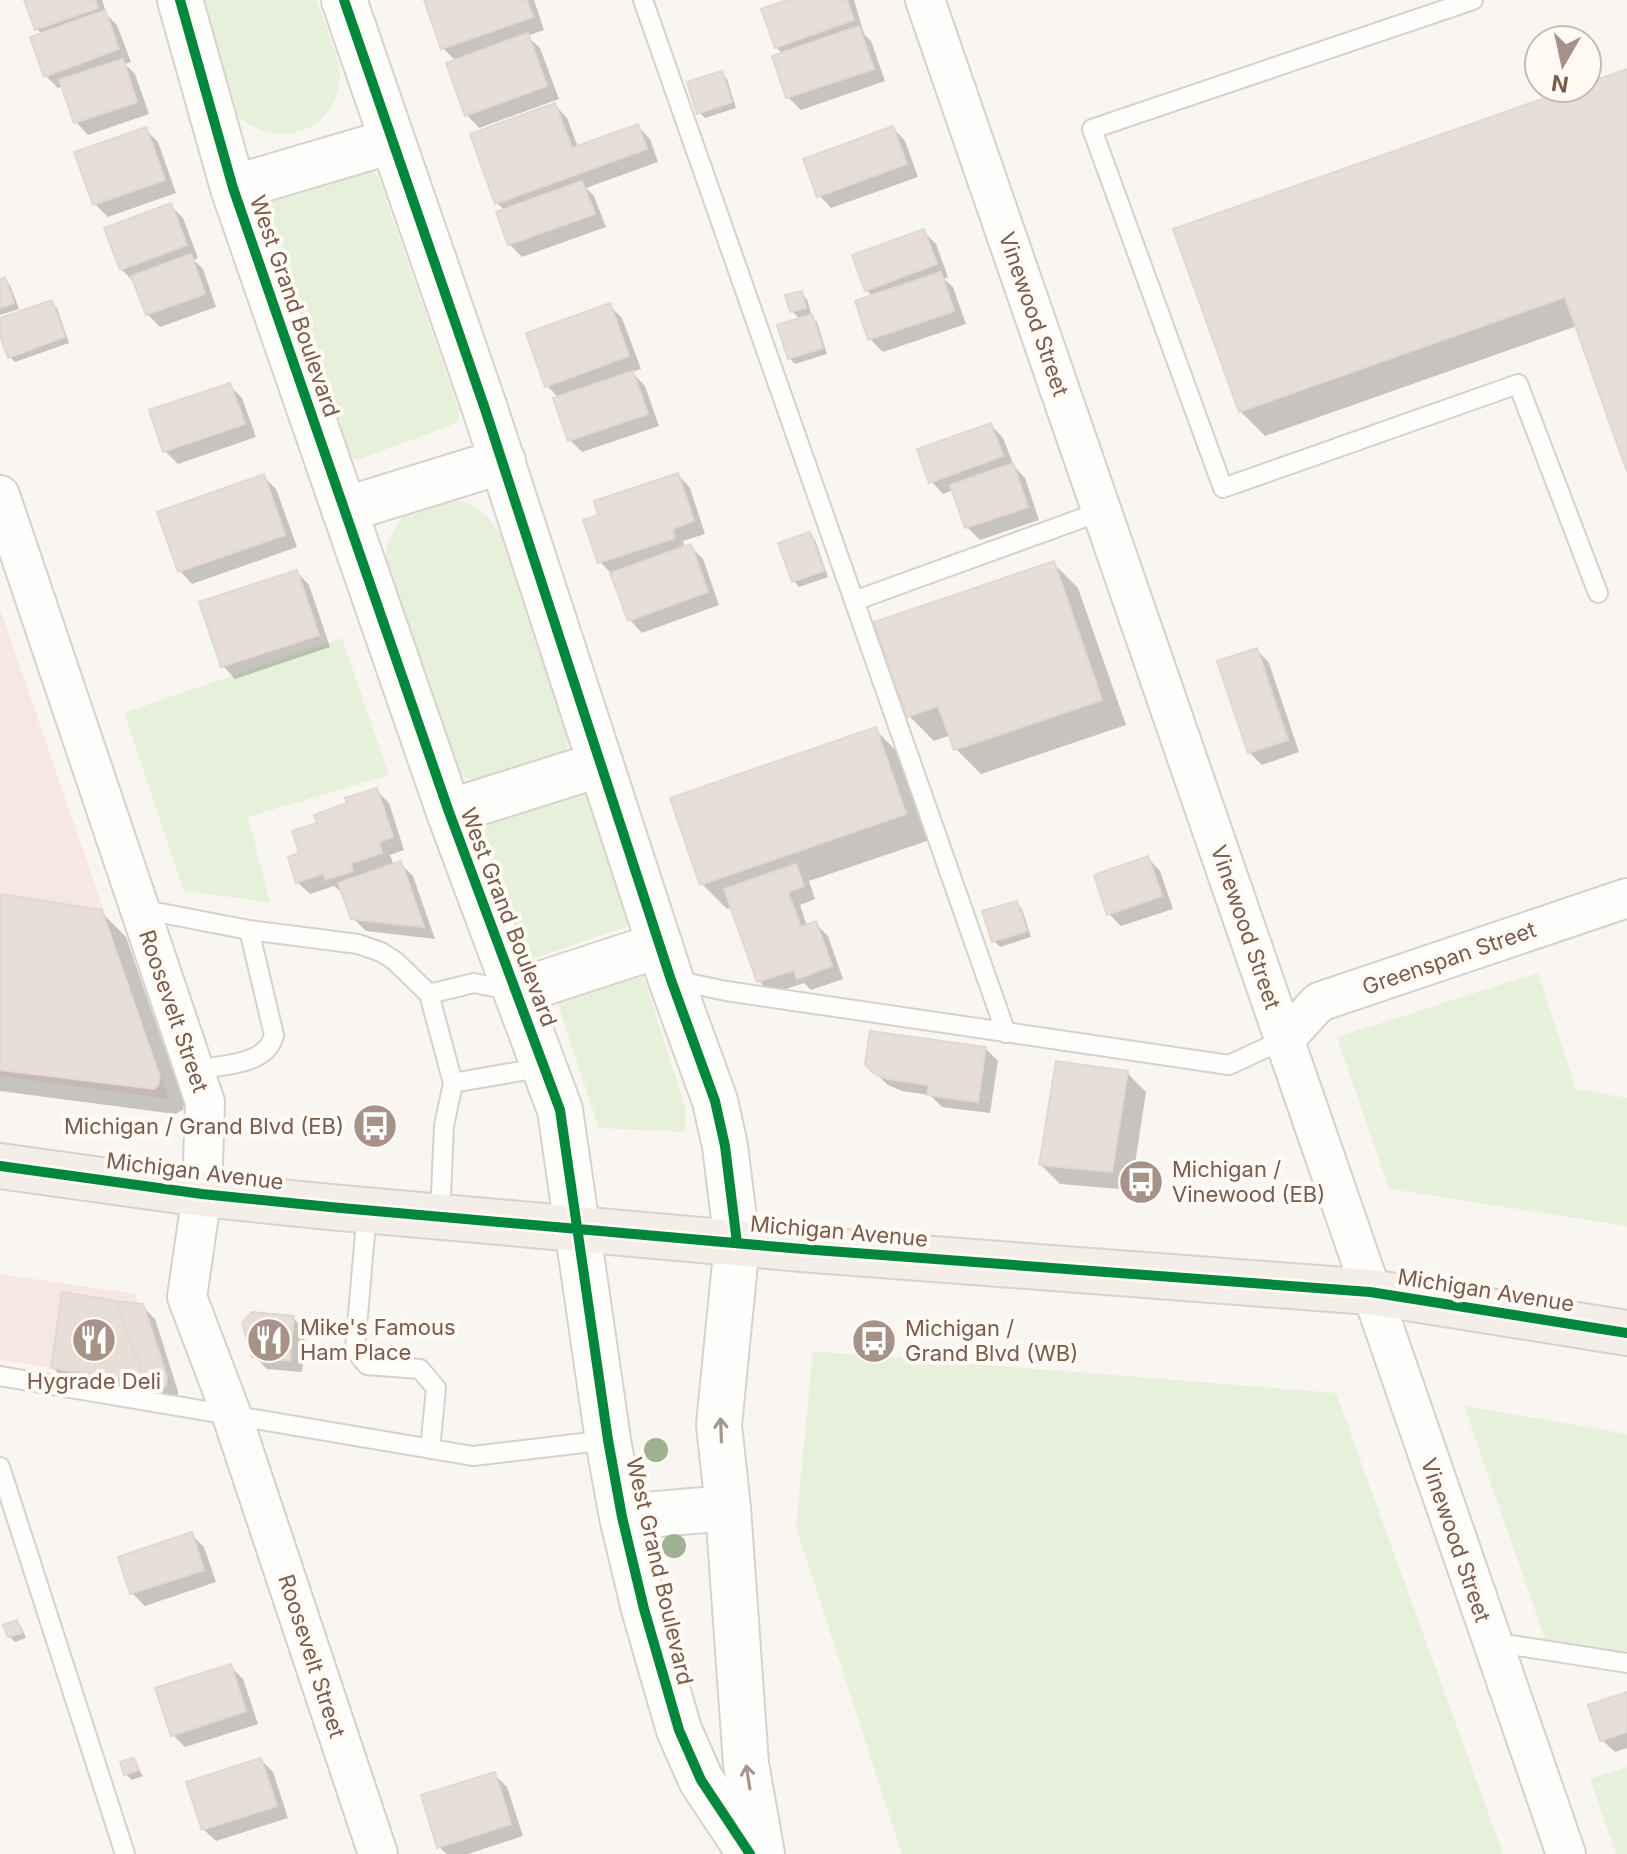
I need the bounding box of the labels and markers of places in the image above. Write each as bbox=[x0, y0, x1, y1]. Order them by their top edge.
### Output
bus stop icon: Michigan / Grand Blvd (EB) bbox=[351, 1102, 399, 1150]
place label: Michigan / Grand Blvd (EB) bbox=[64, 1113, 344, 1139]
place label: Michigan / Vinewood (EB) bbox=[1172, 1156, 1325, 1207]
bus stop icon: Michigan / Vinewood (EB) bbox=[1117, 1158, 1165, 1206]
place label: Mike's Famous Ham Place bbox=[300, 1314, 456, 1365]
place label: Michigan / Grand Blvd (WB) bbox=[905, 1315, 1078, 1366]
restaurant icon: Hygrade Deli bbox=[70, 1316, 118, 1364]
restaurant icon: Mike's Famous Ham Place bbox=[245, 1316, 293, 1364]
bus stop icon: Michigan / Grand Blvd (WB) bbox=[850, 1317, 898, 1365]
place label: Hygrade Deli bbox=[27, 1368, 161, 1394]

